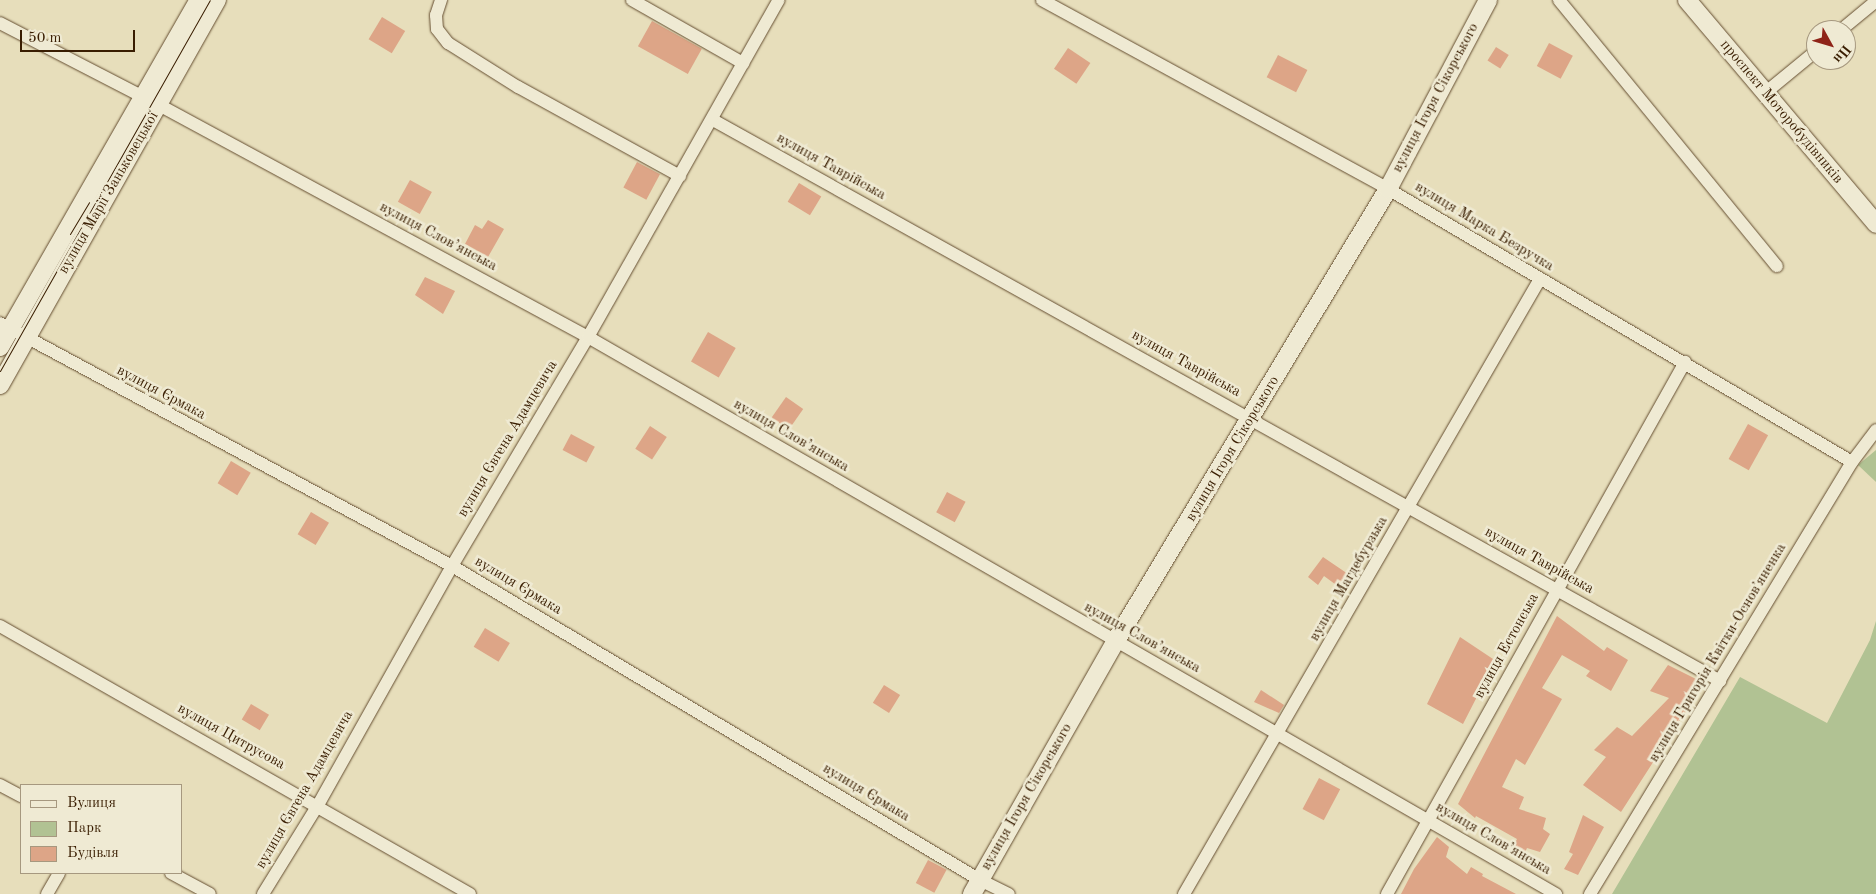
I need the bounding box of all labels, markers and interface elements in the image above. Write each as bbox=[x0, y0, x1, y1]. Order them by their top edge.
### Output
scale bar bbox=[22, 20, 138, 52]
street label: вулиця Ігоря Сікорського bbox=[1389, 20, 1483, 176]
north arrow bbox=[1806, 20, 1856, 70]
text: 50 m bbox=[28, 31, 62, 46]
street label: проспект Моторобудівників bbox=[1716, 36, 1846, 188]
text: Пн bbox=[1830, 42, 1853, 66]
street label: вулиця Марії Заньковецької bbox=[55, 109, 163, 277]
street label: вулиця Таврійська bbox=[773, 129, 889, 205]
street label: вулиця Марка Безручка bbox=[1411, 178, 1557, 276]
street label: вулиця Слов’янська bbox=[376, 198, 500, 276]
street label: вулиця Таврійська bbox=[1128, 326, 1244, 402]
street label: вулиця Євгена Адамцевича bbox=[454, 357, 562, 521]
street label: вулиця Єрмака bbox=[113, 362, 209, 424]
street label: вулиця Ігоря Сікорського bbox=[1182, 373, 1284, 525]
street label: вулиця Слов’янська bbox=[730, 396, 852, 476]
street label: вулиця Магдебурзька bbox=[1306, 513, 1392, 645]
street label: вулиця Таврійська bbox=[1481, 523, 1597, 599]
street label: вулиця Григорія Квітки-Основʼяненка bbox=[1645, 540, 1791, 766]
street label: вулиця Єрмака bbox=[471, 553, 565, 619]
street label: вулиця Естонська bbox=[1471, 590, 1543, 702]
street label: вулиця Слов’янська bbox=[1081, 599, 1203, 677]
street label: вулиця Цитрусова bbox=[174, 700, 288, 774]
street label: вулиця Євгена Адамцевича bbox=[252, 708, 358, 872]
street label: вулиця Ігоря Сікорського bbox=[978, 720, 1076, 874]
street label: вулиця Єрмака bbox=[819, 760, 913, 826]
legend bbox=[20, 784, 182, 874]
text: Вулиця bbox=[67, 796, 116, 811]
street label: вулиця Слов’янська bbox=[1432, 799, 1554, 879]
text: Парк bbox=[67, 821, 102, 836]
text: Будівля bbox=[67, 846, 119, 861]

